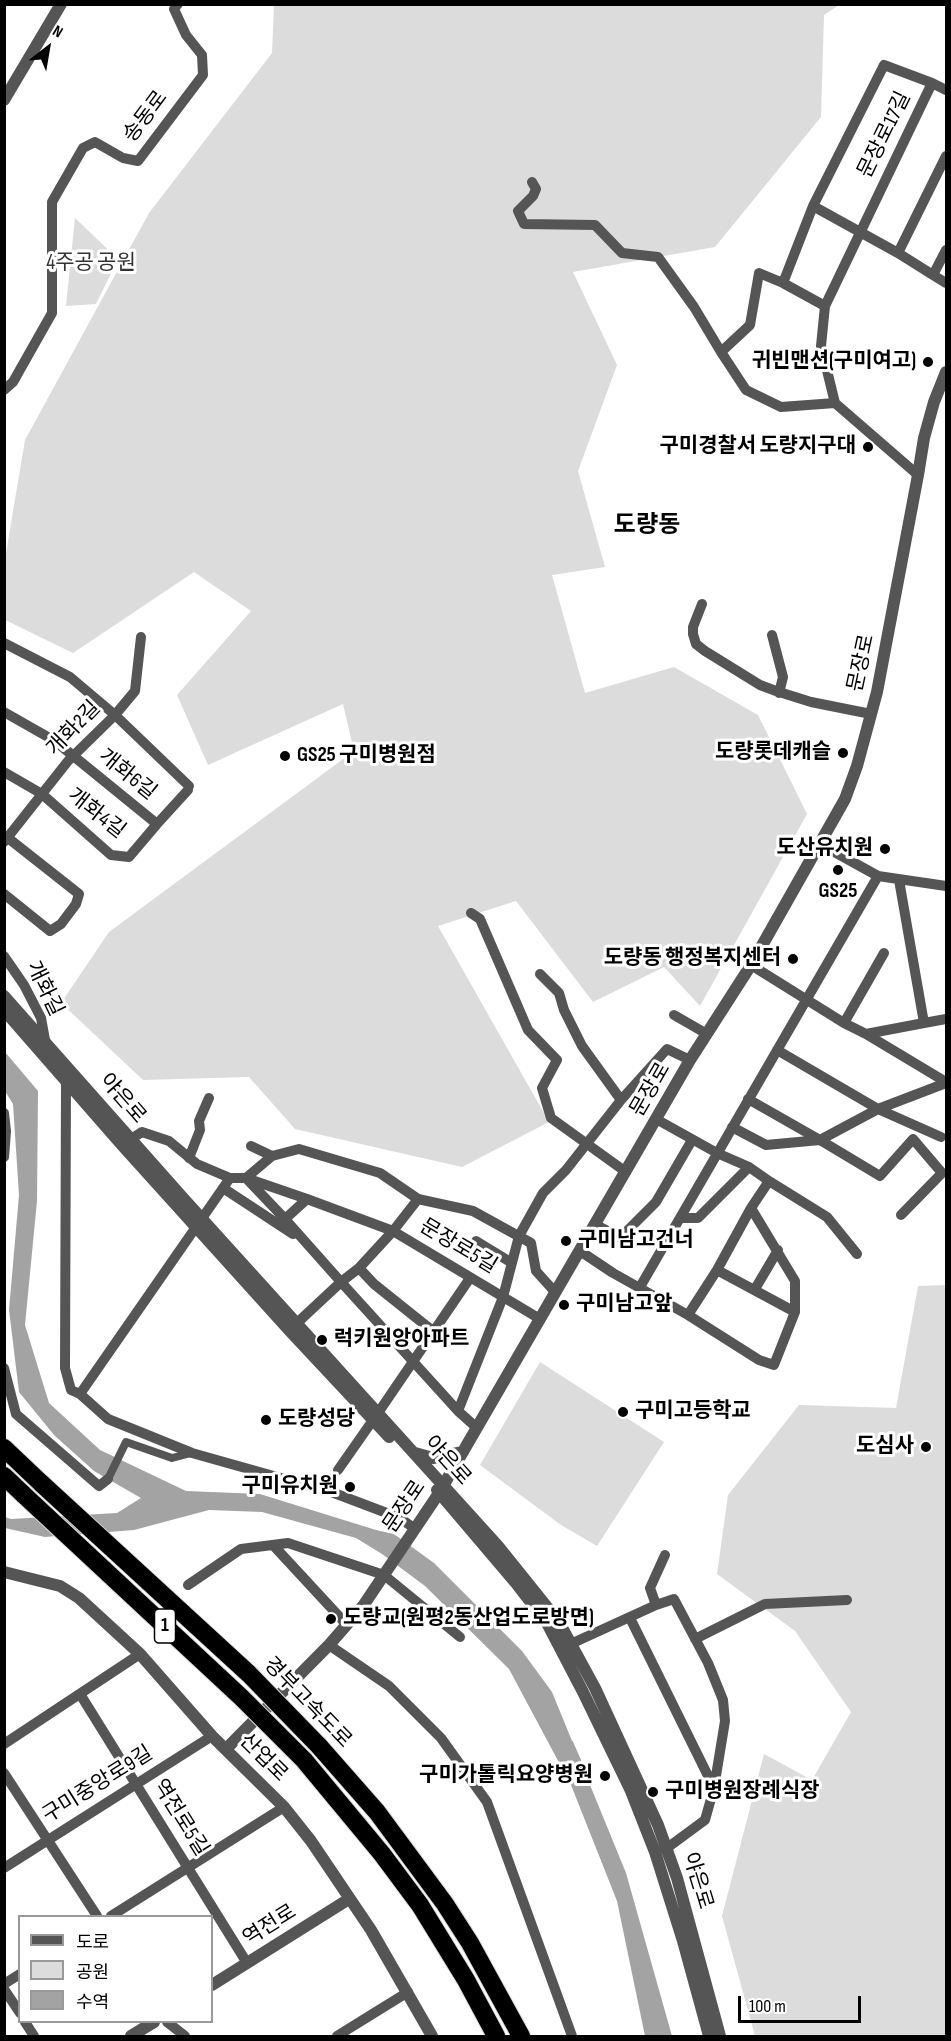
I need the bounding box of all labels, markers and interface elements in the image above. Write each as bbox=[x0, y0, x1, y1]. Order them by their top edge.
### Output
north arrow bbox=[18, 18, 78, 78]
text: N bbox=[49, 22, 66, 42]
street label: 송동로 bbox=[118, 86, 174, 148]
street label: 문장로17길 bbox=[853, 88, 917, 182]
park label: 4주공 공원 bbox=[46, 251, 136, 277]
place label: 귀빈맨션(구미여고) bbox=[752, 349, 916, 375]
marker: 귀빈맨션(구미여고) bbox=[921, 355, 935, 369]
place label: 구미경찰서 도량지구대 bbox=[660, 434, 856, 460]
marker: 구미경찰서 도량지구대 bbox=[861, 440, 875, 454]
district label: 도량동 bbox=[614, 512, 680, 540]
street label: 문장로 bbox=[844, 632, 880, 694]
street label: 개화2길 bbox=[42, 696, 106, 762]
place label: 도량롯데캐슬 bbox=[715, 740, 831, 766]
place label: GS25 구미병원점 bbox=[297, 743, 436, 769]
street label: 개화6길 bbox=[93, 744, 161, 806]
marker: 도량롯데캐슬 bbox=[836, 746, 850, 760]
marker: GS25 구미병원점 bbox=[278, 749, 292, 763]
street label: 개화4길 bbox=[62, 784, 130, 844]
place label: 도산유치원 bbox=[776, 836, 873, 862]
marker: 도산유치원 bbox=[878, 842, 892, 856]
marker: GS25 bbox=[831, 863, 845, 877]
place label: GS25 bbox=[819, 879, 857, 905]
place label: 도량동 행정복지센터 bbox=[604, 946, 781, 972]
marker: 도량동 행정복지센터 bbox=[786, 952, 800, 966]
street label: 개화길 bbox=[20, 957, 68, 1021]
street label: 문장로 bbox=[626, 1059, 676, 1121]
street label: 야은로 bbox=[93, 1069, 151, 1129]
street label: 문장로5길 bbox=[415, 1214, 501, 1280]
place label: 구미남고건너 bbox=[578, 1228, 694, 1254]
marker: 구미남고건너 bbox=[559, 1234, 573, 1248]
place label: 구미남고앞 bbox=[576, 1292, 673, 1318]
marker: 구미남고앞 bbox=[557, 1298, 571, 1312]
place label: 럭키원앙아파트 bbox=[334, 1327, 469, 1353]
marker: 럭키원앙아파트 bbox=[315, 1333, 329, 1347]
place label: 구미고등학교 bbox=[635, 1399, 751, 1425]
marker: 구미고등학교 bbox=[616, 1405, 630, 1419]
place label: 도량성당 bbox=[278, 1407, 355, 1433]
marker: 도량성당 bbox=[259, 1413, 273, 1427]
street label: 야은로 bbox=[418, 1431, 476, 1491]
place label: 도심사 bbox=[856, 1434, 914, 1460]
marker: 도심사 bbox=[919, 1440, 933, 1454]
place label: 구미유치원 bbox=[241, 1474, 338, 1500]
street label: 문장로 bbox=[378, 1476, 432, 1538]
marker: 구미유치원 bbox=[343, 1480, 357, 1494]
place label: 도량교(원평2동산업도로방면) bbox=[343, 1606, 594, 1632]
road number: 1 bbox=[154, 1609, 176, 1643]
marker: 도량교(원평2동산업도로방면) bbox=[324, 1612, 338, 1626]
street label: 경부고속도로 bbox=[258, 1653, 356, 1753]
street label: 산업로 bbox=[234, 1729, 292, 1787]
street label: 구미중앙로9길 bbox=[38, 1741, 158, 1829]
place label: 구미가톨릭요양병원 bbox=[419, 1763, 593, 1789]
marker: 구미가톨릭요양병원 bbox=[598, 1769, 612, 1783]
street label: 역전로5길 bbox=[147, 1775, 213, 1861]
place label: 구미병원장례식장 bbox=[665, 1779, 820, 1805]
marker: 구미병원장례식장 bbox=[646, 1785, 660, 1799]
street label: 야은로 bbox=[676, 1850, 718, 1912]
street label: 역전로 bbox=[239, 1900, 301, 1952]
legend bbox=[18, 1915, 213, 2023]
text: 도로 bbox=[76, 1932, 109, 1953]
text: 공원 bbox=[76, 1962, 109, 1983]
scale bar bbox=[741, 1984, 864, 2022]
text: 수역 bbox=[76, 1992, 109, 2013]
text: 100 m bbox=[749, 1996, 786, 2017]

